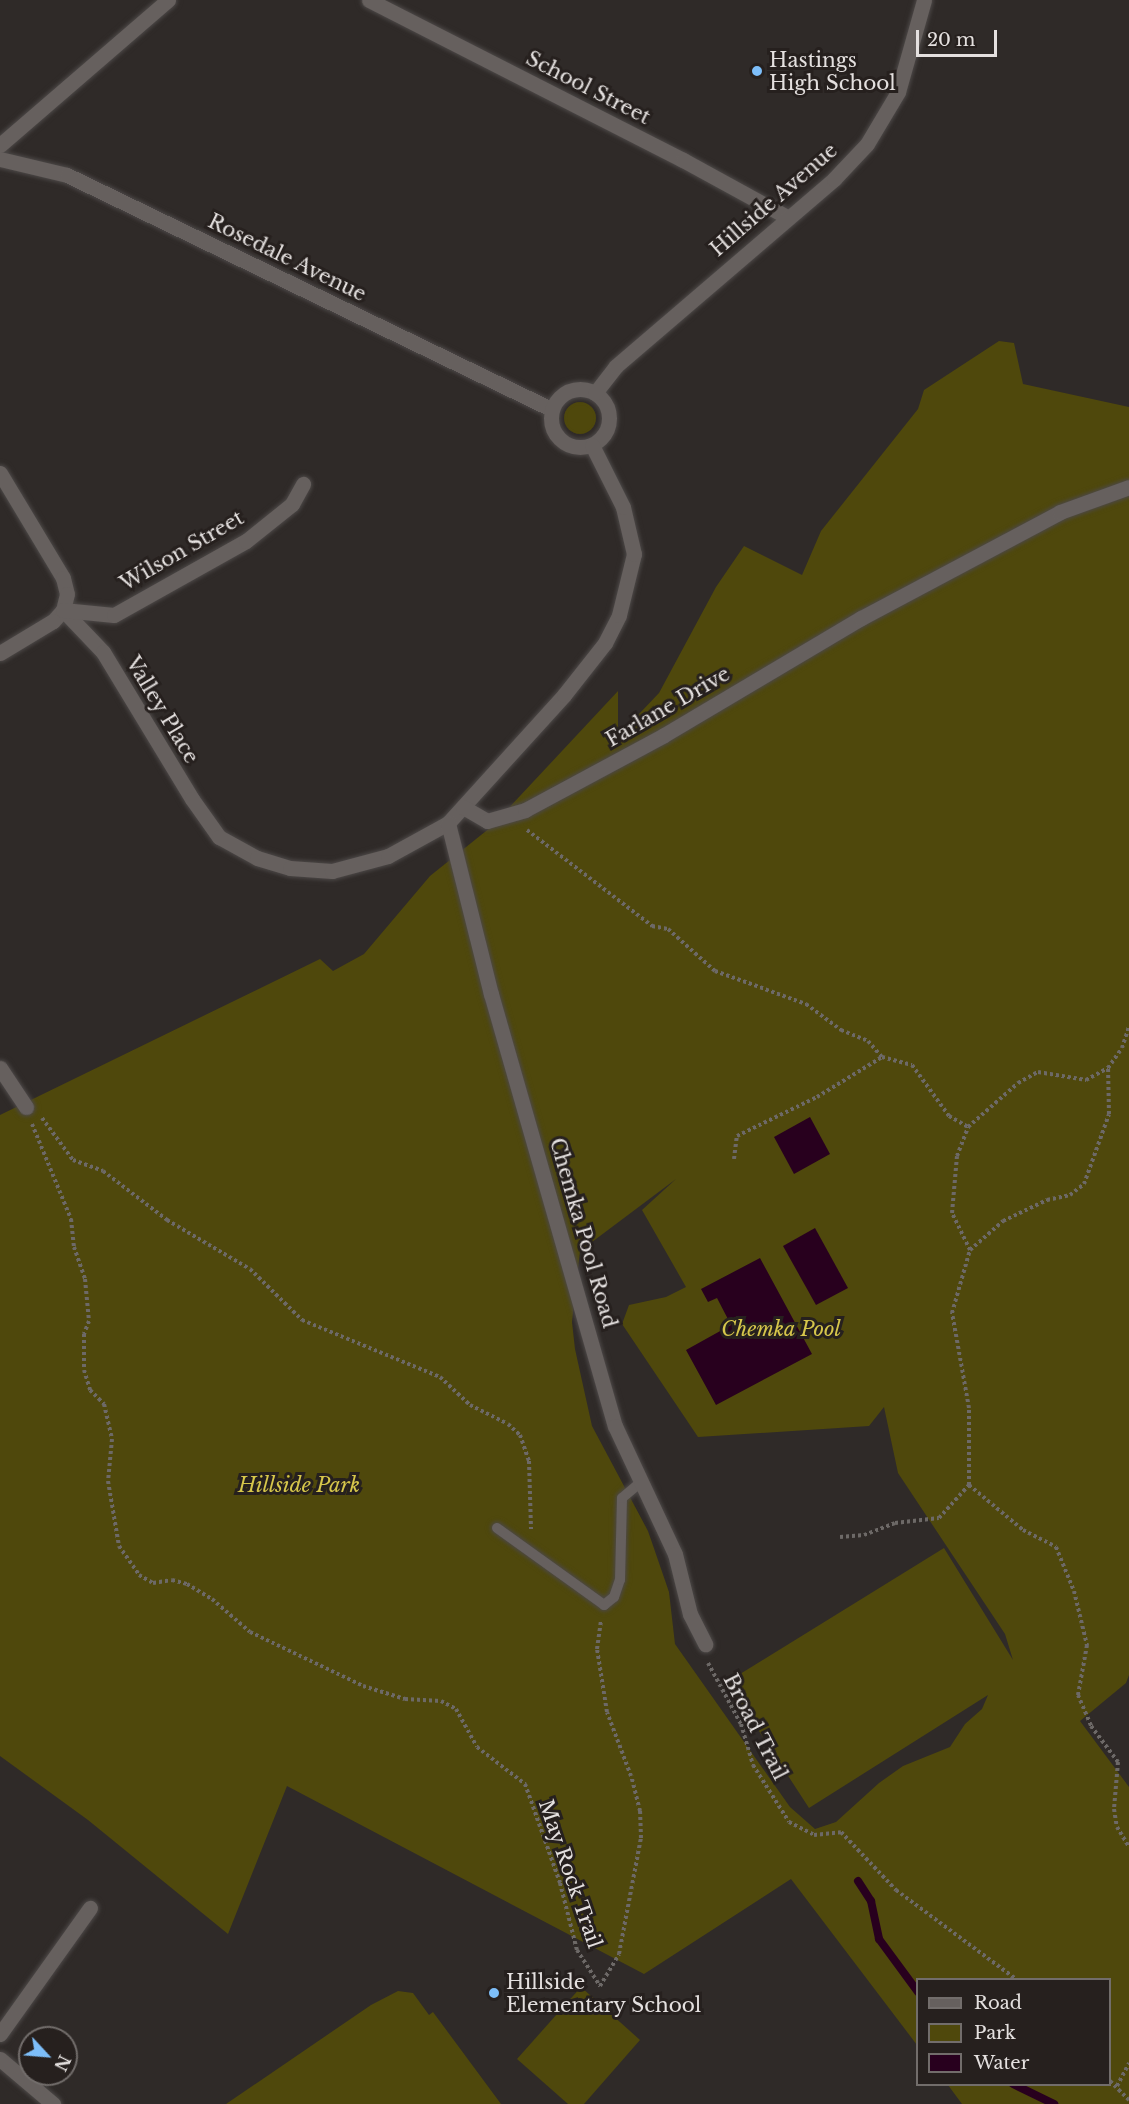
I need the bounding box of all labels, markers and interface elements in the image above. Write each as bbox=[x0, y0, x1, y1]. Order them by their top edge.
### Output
scale bar bbox=[919, 18, 1000, 56]
text: 20 m bbox=[927, 29, 975, 51]
street label: School Street bbox=[522, 46, 654, 130]
place label: Hastings High School bbox=[769, 48, 896, 95]
marker: Hastings High School bbox=[750, 64, 764, 78]
street label: Hillside Avenue bbox=[705, 138, 843, 262]
street label: Rosedale Avenue bbox=[204, 209, 370, 307]
street label: Wilson Street bbox=[116, 506, 248, 596]
street label: Valley Place bbox=[121, 652, 203, 768]
street label: Farlane Drive bbox=[602, 662, 734, 752]
street label: Chemka Pool Road bbox=[544, 1135, 622, 1331]
park label: Chemka Pool bbox=[721, 1317, 841, 1341]
park label: Hillside Park bbox=[238, 1473, 360, 1497]
street label: Broad Trail bbox=[718, 1670, 792, 1784]
street label: May Rock Trail bbox=[533, 1796, 607, 1952]
place label: Hillside Elementary School bbox=[506, 1970, 702, 2017]
legend bbox=[916, 1978, 1111, 2086]
marker: Hillside Elementary School bbox=[487, 1986, 501, 2000]
text: Road bbox=[974, 1992, 1022, 2014]
text: Park bbox=[974, 2022, 1016, 2044]
north arrow bbox=[18, 2026, 78, 2086]
text: N bbox=[50, 2052, 75, 2074]
text: Water bbox=[974, 2052, 1029, 2074]

